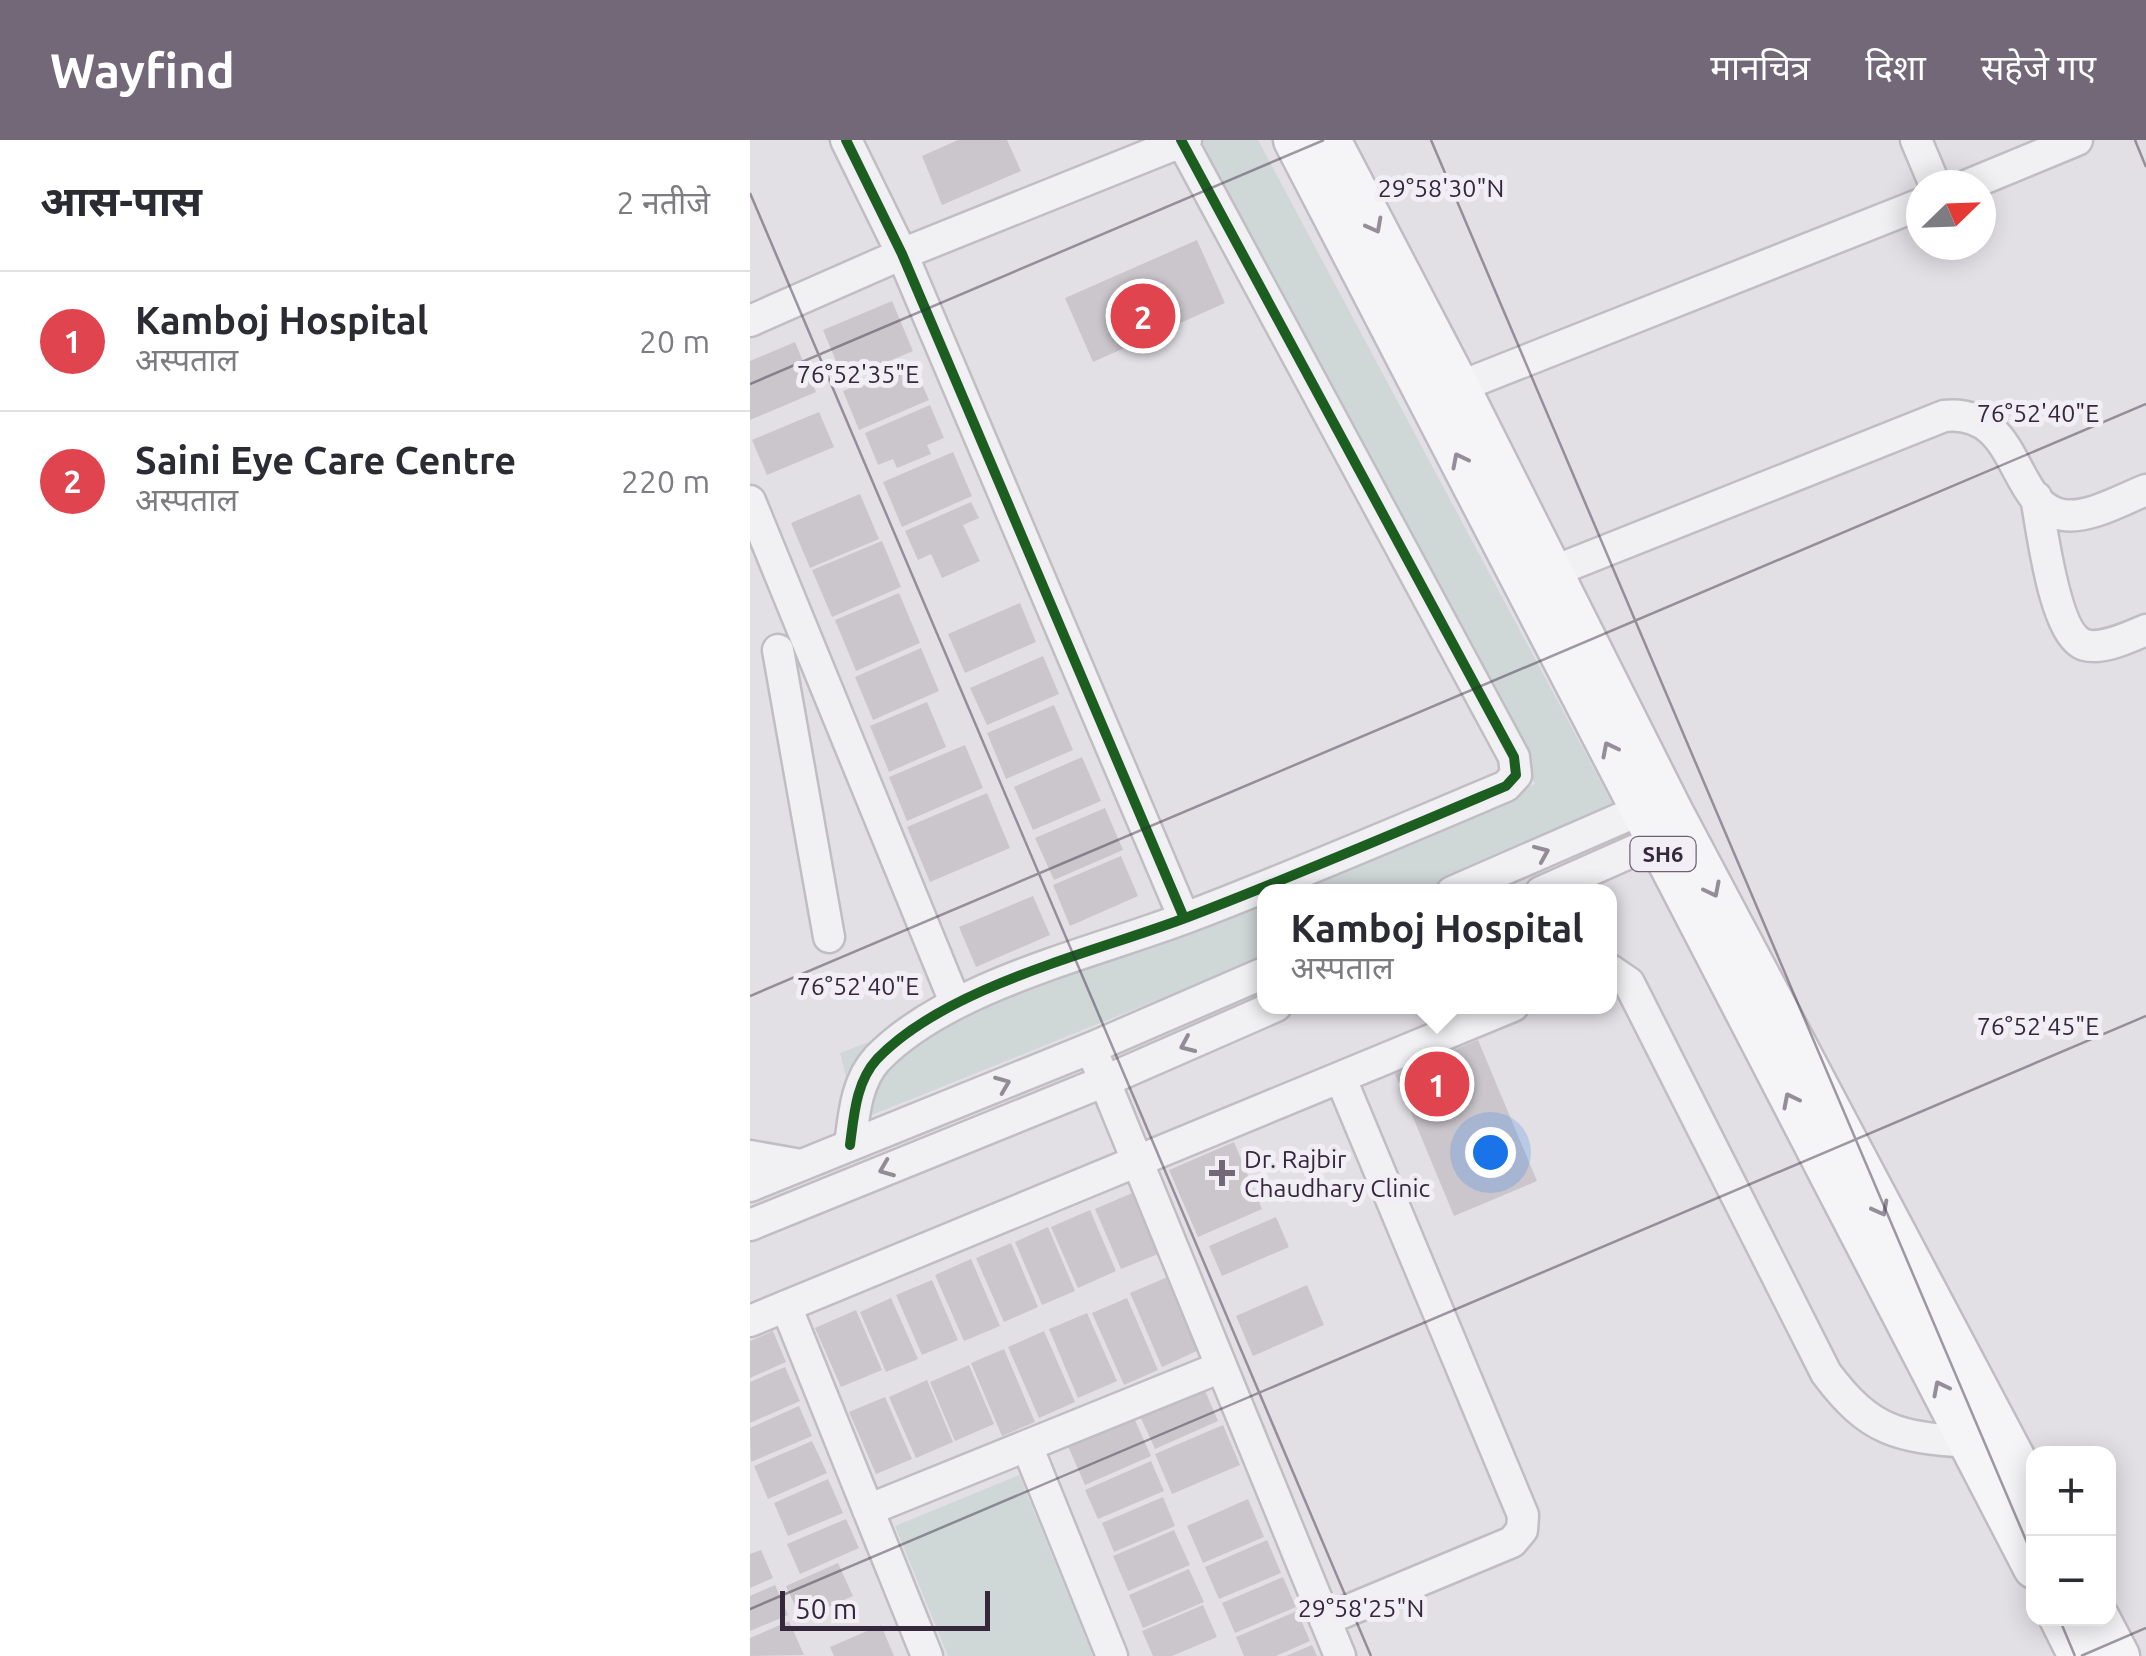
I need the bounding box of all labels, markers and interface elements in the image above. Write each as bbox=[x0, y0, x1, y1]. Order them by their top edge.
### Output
text: Wayfind bbox=[50, 43, 235, 97]
text: मानचित्र bbox=[1710, 47, 1810, 87]
text: दिशा bbox=[1865, 47, 1926, 87]
text: सहेजे गए bbox=[1981, 47, 2096, 87]
north arrow bbox=[1906, 170, 1996, 260]
text: 29°58'30"N bbox=[1378, 174, 1504, 202]
text: आस-पास bbox=[40, 177, 202, 224]
text: 2 नतीजे bbox=[617, 184, 710, 220]
one-way arrow bbox=[1363, 216, 1382, 234]
pin: 2 bbox=[1110, 278, 1176, 354]
text: Kamboj Hospital bbox=[135, 299, 428, 341]
text: 1 bbox=[63, 323, 82, 359]
text: 20 m bbox=[639, 323, 710, 359]
text: अस्पताल bbox=[135, 341, 238, 377]
text: 76°52'35"E bbox=[797, 360, 919, 388]
text: 76°52'40"E bbox=[1977, 399, 2099, 427]
text: Saini Eye Care Centre bbox=[135, 439, 516, 481]
one-way arrow bbox=[1452, 453, 1471, 471]
text: 2 bbox=[63, 463, 82, 499]
text: 220 m bbox=[621, 463, 710, 499]
text: अस्पताल bbox=[135, 481, 238, 517]
one-way arrow bbox=[1601, 741, 1621, 760]
road number: SH6 bbox=[1630, 837, 1696, 871]
one-way arrow bbox=[1532, 845, 1550, 865]
one-way arrow bbox=[1701, 879, 1721, 897]
popup bbox=[1257, 884, 1617, 1014]
text: Kamboj Hospital bbox=[1290, 907, 1584, 949]
text: अस्पताल bbox=[1290, 949, 1394, 985]
text: 76°52'40"E bbox=[797, 972, 919, 1000]
text: 76°52'45"E bbox=[1977, 1012, 2099, 1040]
one-way arrow bbox=[1179, 1033, 1197, 1053]
pin: 1 bbox=[1404, 1046, 1470, 1122]
one-way arrow bbox=[993, 1075, 1010, 1095]
one-way arrow bbox=[1783, 1092, 1802, 1110]
your location bbox=[1465, 1127, 1516, 1178]
place label: Dr. Rajbir Chaudhary Clinic bbox=[1244, 1145, 1431, 1202]
one-way arrow bbox=[879, 1158, 896, 1178]
marker: Dr. Rajbir Chaudhary Clinic bbox=[1209, 1160, 1235, 1186]
one-way arrow bbox=[1868, 1198, 1888, 1216]
one-way arrow bbox=[1933, 1381, 1952, 1399]
map controls bbox=[2026, 1446, 2116, 1626]
button: + bbox=[2026, 1446, 2116, 1536]
button: − bbox=[2026, 1536, 2116, 1626]
scale bar bbox=[780, 1586, 990, 1630]
text: 50 m bbox=[795, 1593, 857, 1624]
text: 29°58'25"N bbox=[1298, 1594, 1424, 1622]

